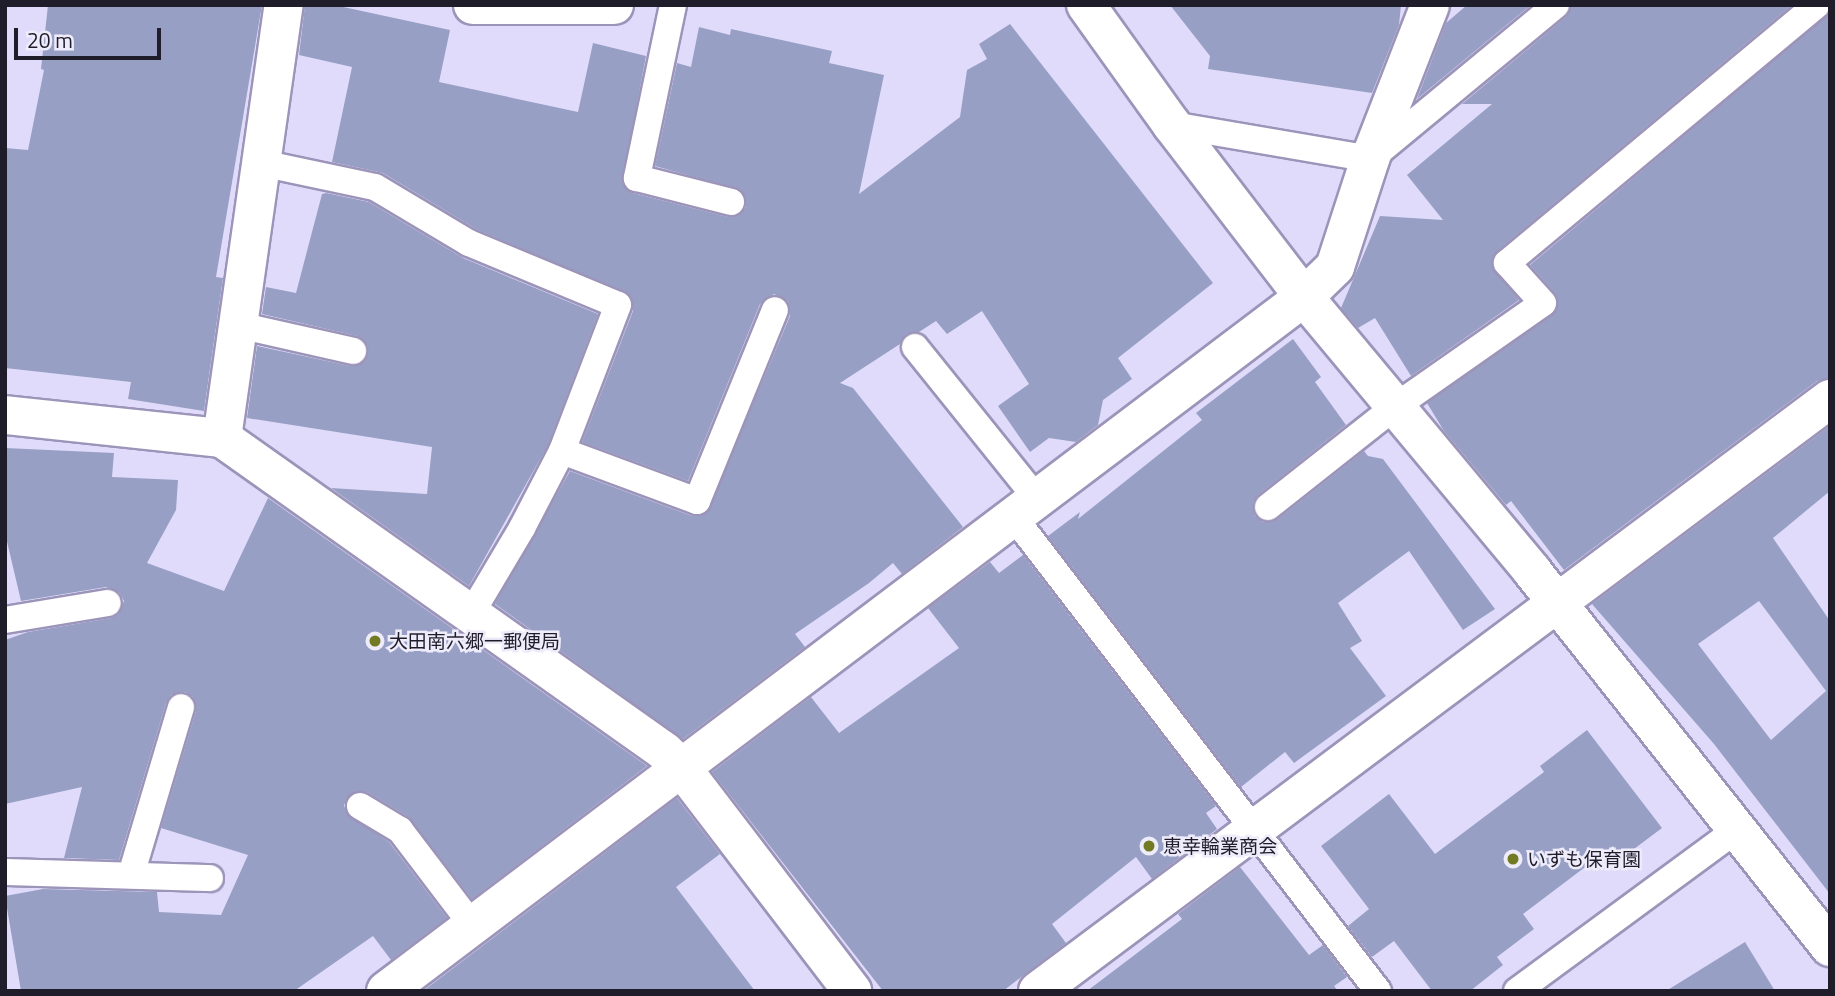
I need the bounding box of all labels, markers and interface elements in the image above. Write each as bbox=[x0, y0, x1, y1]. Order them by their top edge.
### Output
scale bar bbox=[18, 14, 164, 58]
text: 20 m bbox=[27, 24, 73, 56]
place label: 大田南六郷一郵便局 bbox=[389, 630, 560, 652]
marker: 大田南六郷一郵便局 bbox=[367, 633, 383, 649]
place label: 恵幸輪業商会 bbox=[1163, 835, 1277, 857]
marker: 恵幸輪業商会 bbox=[1141, 838, 1157, 854]
place label: いずも保育園 bbox=[1527, 848, 1641, 870]
marker: いずも保育園 bbox=[1505, 851, 1521, 867]

